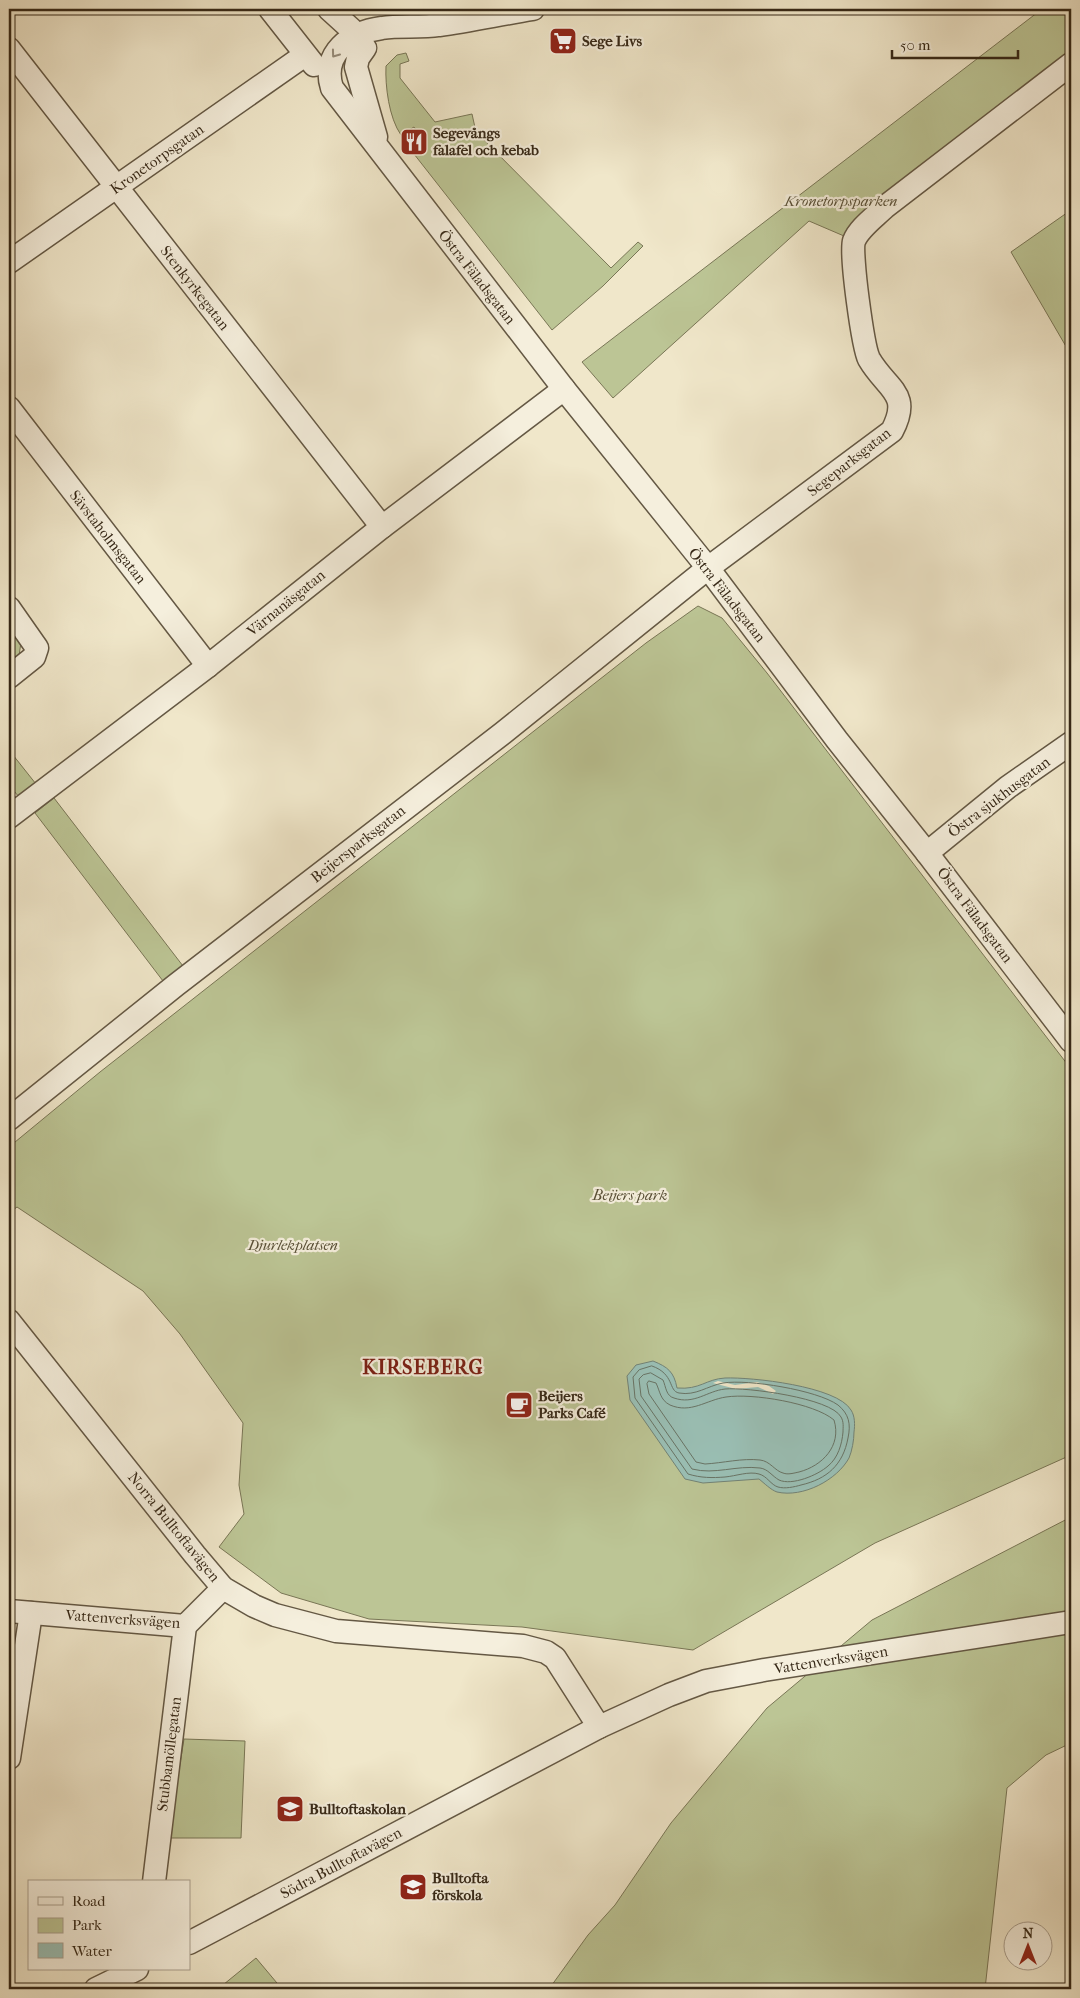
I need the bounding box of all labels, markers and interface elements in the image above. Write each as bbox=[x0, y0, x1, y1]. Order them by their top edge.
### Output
supermarket icon: Sege Livs bbox=[548, 26, 578, 56]
scale bar bbox=[892, 28, 1019, 60]
place label: Sege Livs bbox=[582, 32, 643, 50]
text: 50 m bbox=[900, 36, 931, 54]
one-way arrow bbox=[332, 48, 341, 58]
street label: Kronetorpsgatan bbox=[107, 120, 207, 198]
place label: Segevångs falafel och kebab bbox=[432, 124, 539, 159]
restaurant icon: Segevångs falafel och kebab bbox=[399, 127, 429, 157]
park label: Kronetorpsparken bbox=[783, 192, 898, 210]
street label: Östra Fäladsgatan bbox=[434, 226, 520, 328]
street label: Stenkyrkegatan bbox=[156, 242, 234, 334]
street label: Segeparksgatan bbox=[804, 424, 895, 500]
street label: Sävstaholmsgatan bbox=[66, 487, 150, 588]
street label: Östra Fäladsgatan bbox=[684, 544, 770, 646]
street label: Värnanäsgatan bbox=[242, 566, 329, 641]
street label: Östra sjukhusgatan bbox=[944, 753, 1054, 841]
street label: Beijersparksgatan bbox=[307, 801, 409, 887]
street label: Östra Fäladsgatan bbox=[933, 864, 1017, 967]
park label: Beijers park bbox=[592, 1186, 668, 1204]
park label: Djurlekplatsen bbox=[247, 1236, 338, 1254]
district label: KIRSEBERG bbox=[362, 1356, 484, 1379]
place label: Beijers Parks Café bbox=[538, 1387, 606, 1422]
cafe icon: Beijers Parks Café bbox=[504, 1390, 534, 1420]
street label: Norra Bulltoftavägen bbox=[124, 1468, 224, 1586]
street label: Vattenverksvägen bbox=[64, 1606, 181, 1632]
street label: Vattenverksvägen bbox=[772, 1642, 889, 1678]
street label: Stubbamöllegatan bbox=[153, 1695, 185, 1812]
school or university icon: Bulltoftaskolan bbox=[275, 1794, 305, 1824]
place label: Bulltoftaskolan bbox=[309, 1800, 406, 1818]
street label: Södra Bulltoftavägen bbox=[277, 1823, 405, 1903]
place label: Bulltofta förskola bbox=[431, 1869, 490, 1904]
school or university icon: Bulltofta förskola bbox=[398, 1872, 428, 1902]
legend bbox=[28, 1880, 190, 1970]
text: Road bbox=[72, 1892, 106, 1910]
text: Park bbox=[72, 1916, 102, 1934]
north arrow bbox=[1002, 1920, 1052, 1970]
text: N bbox=[1023, 1925, 1034, 1942]
text: Water bbox=[71, 1942, 112, 1960]

